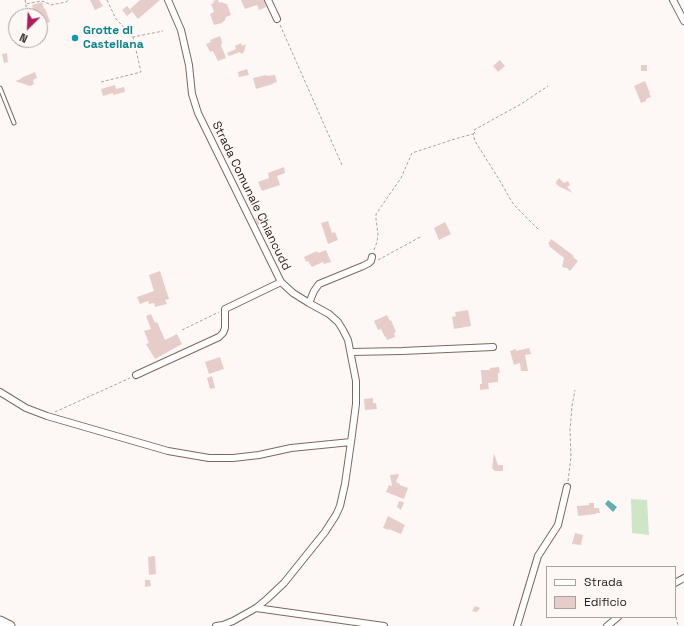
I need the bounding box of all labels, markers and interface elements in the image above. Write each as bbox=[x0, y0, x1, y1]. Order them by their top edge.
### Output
north arrow bbox=[8, 8, 48, 48]
place label: Grotte di Castellana bbox=[83, 24, 144, 52]
text: N bbox=[17, 30, 30, 46]
marker: Grotte di Castellana bbox=[70, 33, 80, 43]
street label: Strada Comunale Chiancudd bbox=[209, 119, 293, 273]
legend bbox=[546, 566, 676, 618]
text: Strada bbox=[584, 574, 623, 590]
text: Edificio bbox=[584, 594, 627, 610]

